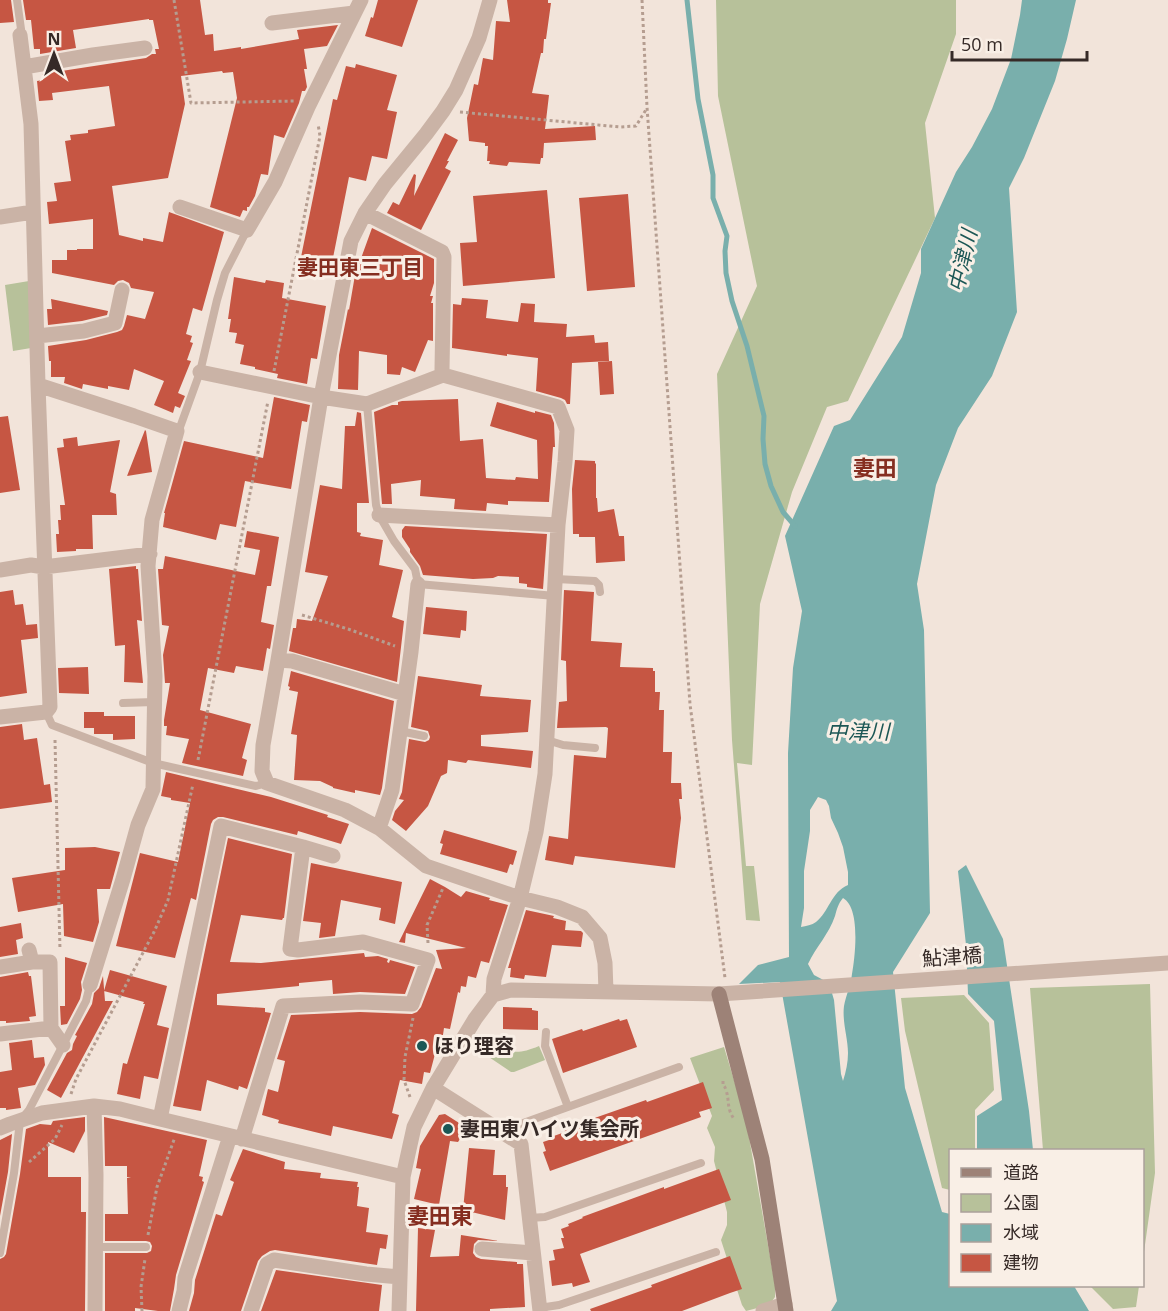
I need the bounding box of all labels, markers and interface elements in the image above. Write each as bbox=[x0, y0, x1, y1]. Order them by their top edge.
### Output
north arrow bbox=[24, 24, 84, 84]
scale bar bbox=[952, 24, 1087, 62]
text: N bbox=[47, 28, 61, 50]
text: 50 m bbox=[961, 32, 1003, 56]
water label: 中津川 bbox=[941, 225, 983, 295]
district label: 妻田東三丁目 bbox=[297, 253, 423, 281]
district label: 妻田 bbox=[853, 452, 897, 482]
water label: 中津川 bbox=[827, 717, 891, 745]
street label: 鮎津橋 bbox=[921, 941, 983, 972]
place label: ほり理容 bbox=[434, 1032, 514, 1059]
marker: ほり理容 bbox=[415, 1039, 429, 1053]
place label: 妻田東ハイツ集会所 bbox=[460, 1115, 640, 1142]
marker: 妻田東ハイツ集会所 bbox=[441, 1122, 455, 1136]
legend bbox=[949, 1149, 1144, 1287]
text: 道路 bbox=[1003, 1160, 1039, 1184]
text: 公園 bbox=[1003, 1190, 1039, 1214]
district label: 妻田東 bbox=[407, 1200, 473, 1230]
text: 水域 bbox=[1003, 1220, 1039, 1244]
text: 建物 bbox=[1003, 1250, 1039, 1274]

